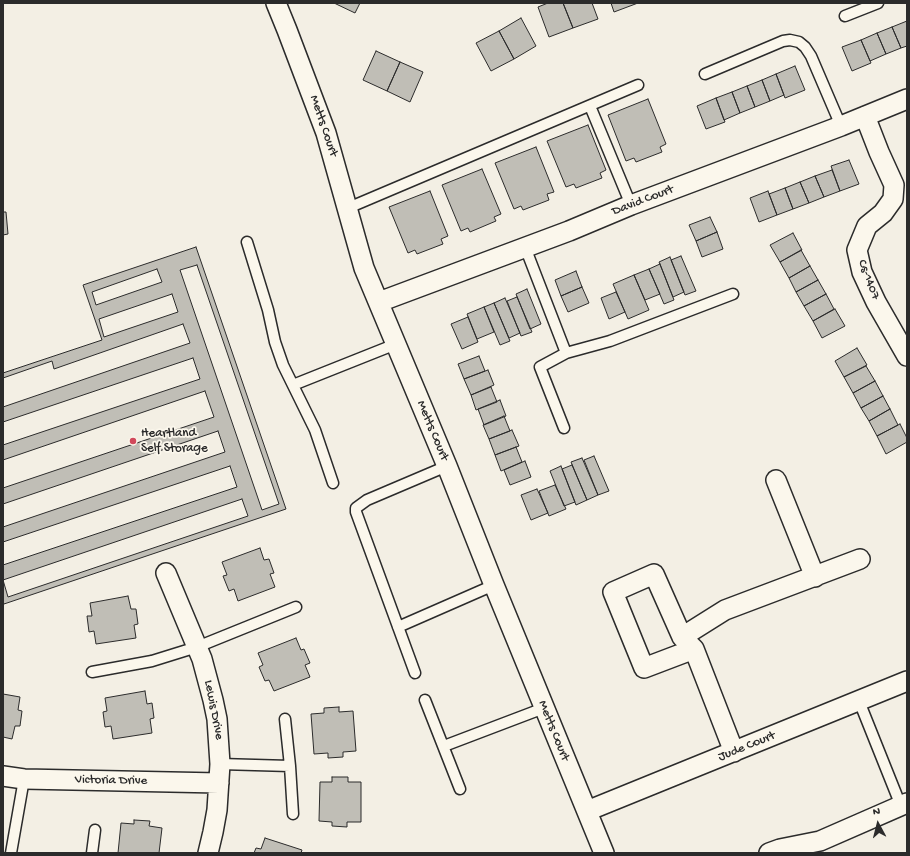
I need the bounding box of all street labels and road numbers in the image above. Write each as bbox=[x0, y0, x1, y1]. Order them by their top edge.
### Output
street label: Metts Court bbox=[305, 93, 341, 159]
street label: David Court bbox=[610, 182, 676, 220]
street label: Cs-1407 bbox=[853, 258, 883, 302]
street label: Metts Court bbox=[412, 398, 452, 464]
street label: Lewis Drive bbox=[200, 679, 226, 741]
street label: Metts Court bbox=[534, 698, 572, 764]
street label: Jude Court bbox=[716, 728, 778, 766]
street label: Victoria Drive bbox=[75, 773, 147, 789]

